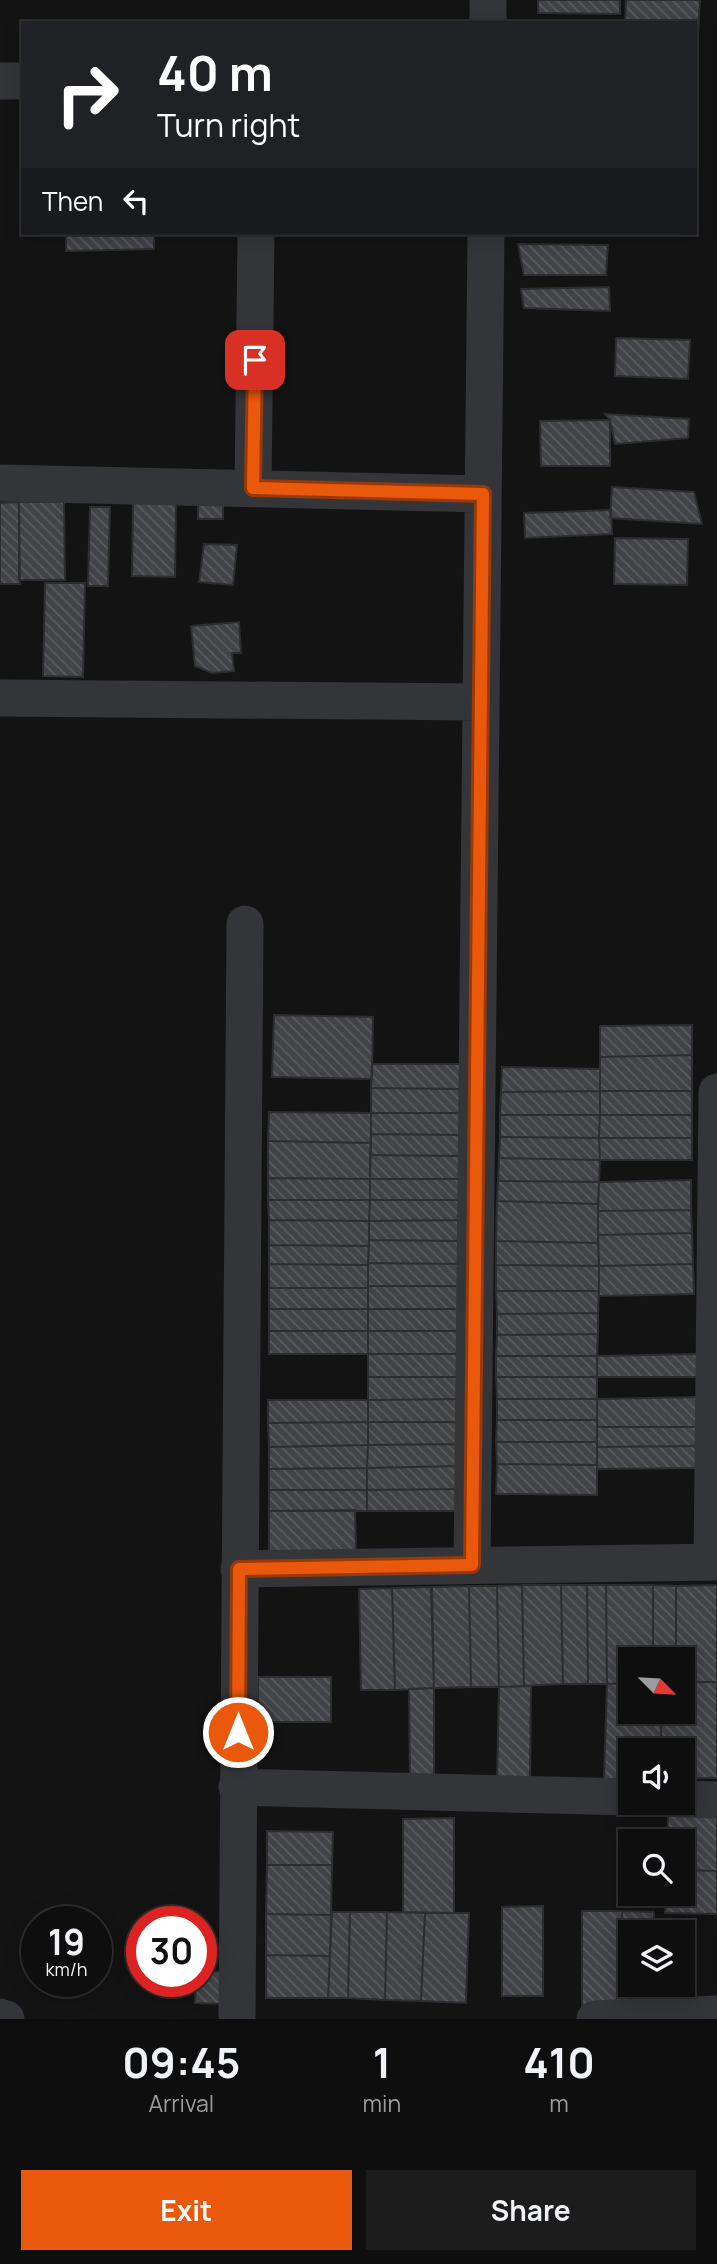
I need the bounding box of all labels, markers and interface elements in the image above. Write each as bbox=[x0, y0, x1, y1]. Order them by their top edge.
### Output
text: 40 m bbox=[157, 39, 273, 106]
icon: right bbox=[42, 49, 133, 140]
text: Turn right bbox=[157, 103, 300, 147]
icon: left bbox=[117, 182, 155, 220]
text: Then bbox=[42, 183, 103, 219]
pin bbox=[225, 330, 285, 390]
icon: arrive bbox=[236, 341, 274, 379]
north arrow bbox=[618, 1647, 695, 1724]
map controls bbox=[618, 1647, 695, 1997]
position arrow bbox=[201, 1695, 275, 1769]
button: sound bbox=[618, 1738, 695, 1815]
button: search bbox=[618, 1829, 695, 1906]
speed limit sign: 30 bbox=[126, 1906, 217, 1997]
text: 19 bbox=[48, 1918, 85, 1966]
button: layers bbox=[618, 1920, 695, 1997]
text: km/h bbox=[46, 1957, 87, 1981]
text: 09:45 bbox=[122, 2033, 240, 2091]
text: 1 bbox=[373, 2033, 391, 2091]
text: 410 bbox=[523, 2033, 595, 2091]
text: Arrival bbox=[148, 2087, 214, 2119]
text: min bbox=[363, 2087, 401, 2119]
text: m bbox=[549, 2087, 569, 2119]
button: Exit bbox=[21, 2170, 352, 2250]
button: Share bbox=[366, 2170, 696, 2250]

